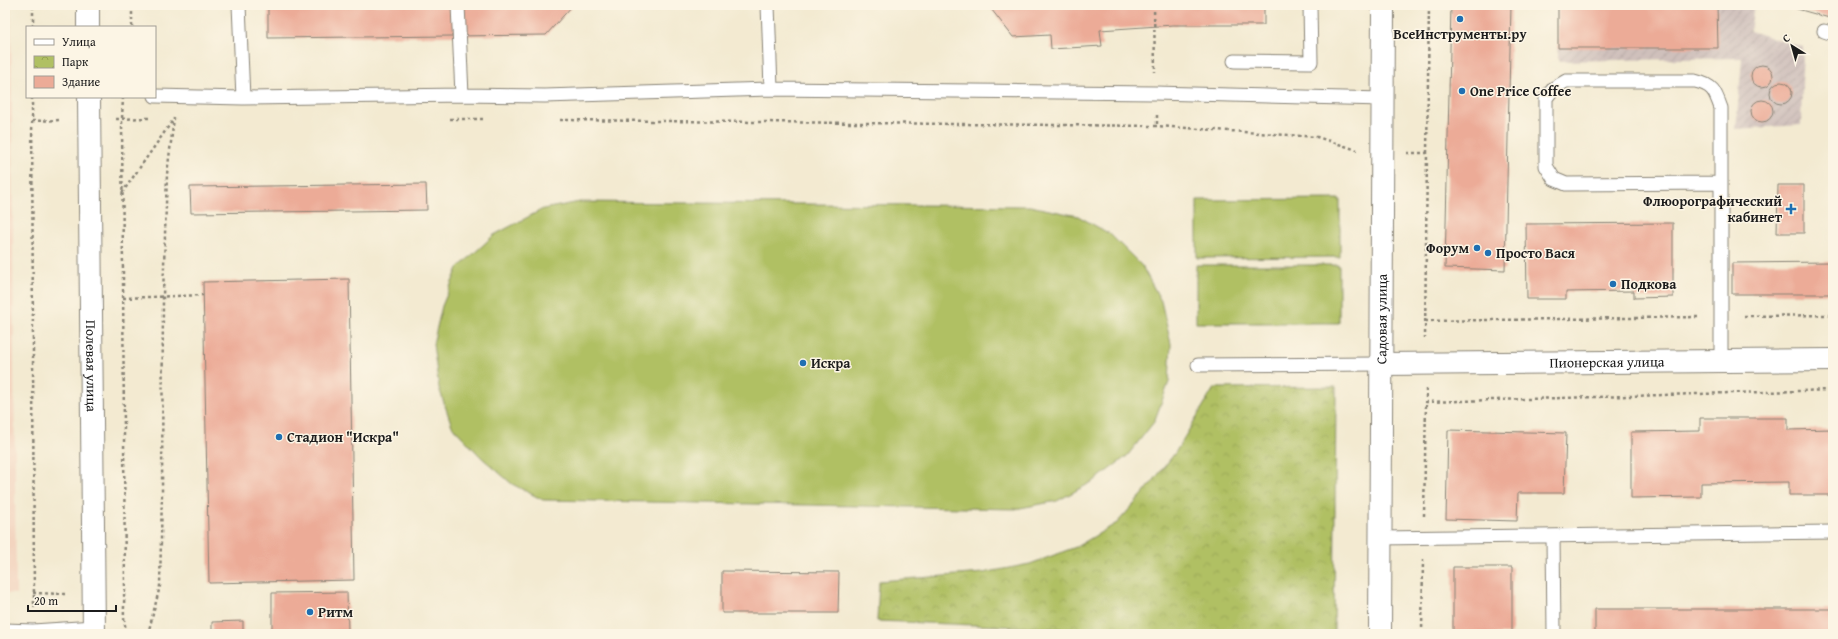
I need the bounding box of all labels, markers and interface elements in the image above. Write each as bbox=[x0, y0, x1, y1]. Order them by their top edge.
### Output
marker: ВсеИнструменты.ру bbox=[1455, 14, 1465, 24]
place label: ВсеИнструменты.ру bbox=[1393, 24, 1527, 44]
legend bbox=[26, 26, 156, 98]
north arrow bbox=[1772, 26, 1812, 66]
text: С bbox=[1779, 30, 1793, 46]
text: Улица bbox=[62, 33, 96, 50]
text: Парк bbox=[62, 53, 89, 70]
text: Здание bbox=[62, 73, 101, 90]
place label: One Price Coffee bbox=[1470, 81, 1571, 101]
marker: One Price Coffee bbox=[1457, 86, 1467, 96]
place label: Флюорографический кабинет bbox=[1643, 191, 1783, 227]
marker: Флюорографический кабинет bbox=[1785, 203, 1797, 215]
place label: Форум bbox=[1426, 238, 1469, 258]
marker: Форум bbox=[1472, 243, 1482, 253]
place label: Просто Вася bbox=[1496, 243, 1576, 263]
marker: Просто Вася bbox=[1483, 248, 1493, 258]
street label: Садовая улица bbox=[1371, 273, 1392, 364]
place label: Подкова bbox=[1621, 274, 1677, 294]
marker: Подкова bbox=[1608, 279, 1618, 289]
street label: Полевая улица bbox=[81, 320, 102, 412]
street label: Пионерская улица bbox=[1549, 351, 1665, 373]
place label: Искра bbox=[811, 353, 851, 373]
marker: Искра bbox=[798, 358, 808, 368]
place label: Стадион "Искра" bbox=[287, 427, 399, 447]
marker: Стадион "Искра" bbox=[274, 432, 284, 442]
scale bar bbox=[28, 587, 116, 613]
text: 20 m bbox=[34, 592, 58, 609]
place label: Ритм bbox=[318, 602, 353, 622]
marker: Ритм bbox=[305, 607, 315, 617]

